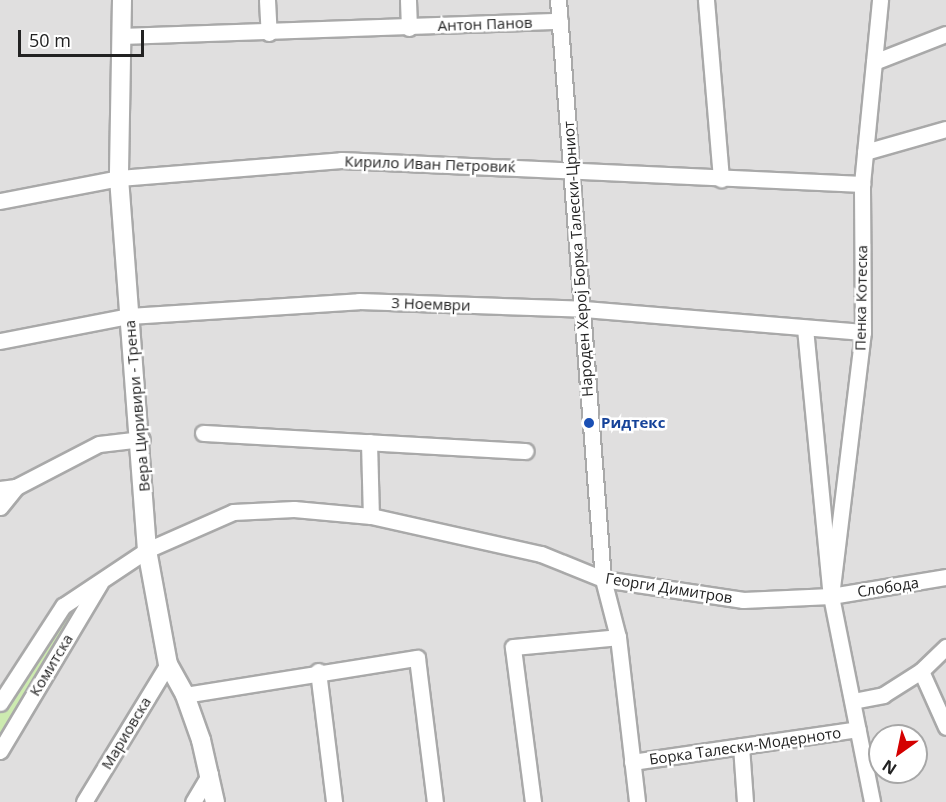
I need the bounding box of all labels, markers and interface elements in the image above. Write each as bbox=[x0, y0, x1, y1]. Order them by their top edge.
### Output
street label: Антон Панов bbox=[437, 13, 533, 35]
scale bar bbox=[21, 18, 147, 56]
text: 50 m bbox=[29, 28, 71, 52]
street label: Народен Херој Борка Талески-Црниот bbox=[559, 120, 597, 398]
street label: Кирило Иван Петровиќ bbox=[344, 152, 516, 176]
street label: Пенка Котеска bbox=[851, 245, 871, 351]
street label: 3 Ноември bbox=[391, 294, 471, 314]
street label: Вера Циривири - Трена bbox=[121, 320, 153, 492]
place label: Ридтекс bbox=[601, 414, 665, 432]
marker: Ридтекс bbox=[582, 416, 596, 430]
street label: Георги Димитров bbox=[604, 569, 734, 607]
street label: Слобода bbox=[856, 573, 920, 601]
street label: Комитска bbox=[26, 631, 76, 699]
street label: Мариовска bbox=[97, 693, 155, 773]
street label: Борка Талески-Модерното bbox=[648, 724, 842, 768]
north arrow bbox=[868, 724, 928, 784]
text: N bbox=[878, 755, 901, 780]

